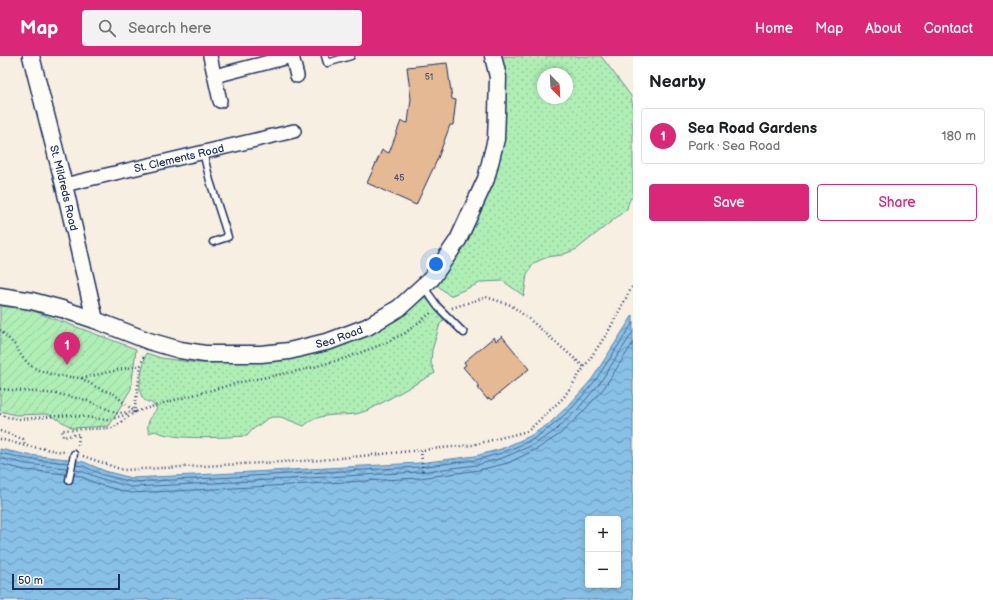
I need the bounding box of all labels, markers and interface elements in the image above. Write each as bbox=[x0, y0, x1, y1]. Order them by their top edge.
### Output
search box bbox=[82, 10, 362, 46]
text: Map bbox=[20, 17, 58, 40]
icon: search bbox=[96, 17, 118, 39]
text: Search here bbox=[128, 19, 211, 38]
text: Home bbox=[755, 20, 793, 37]
text: Map bbox=[815, 20, 843, 37]
text: About bbox=[865, 20, 902, 37]
text: Contact bbox=[924, 20, 973, 37]
north arrow bbox=[537, 68, 573, 104]
house number: 51 bbox=[425, 72, 433, 83]
text: Nearby bbox=[649, 72, 706, 92]
text: Sea Road Gardens bbox=[688, 119, 817, 138]
text: 1 bbox=[660, 128, 666, 144]
text: 180 m bbox=[941, 128, 976, 144]
text: Park · Sea Road bbox=[688, 138, 780, 154]
street label: St. Clements Road bbox=[133, 141, 225, 175]
street label: St. Mildreds Road bbox=[48, 144, 81, 232]
house number: 45 bbox=[394, 173, 404, 184]
button: Save bbox=[649, 184, 809, 221]
button: Share bbox=[817, 184, 977, 221]
your location bbox=[426, 254, 446, 274]
street label: Sea Road bbox=[314, 323, 364, 351]
pin: 1 bbox=[54, 332, 80, 365]
map controls bbox=[585, 516, 621, 588]
button: + bbox=[585, 516, 621, 552]
button: − bbox=[585, 552, 621, 588]
scale bar bbox=[12, 572, 120, 591]
text: 50 m bbox=[18, 574, 43, 587]

